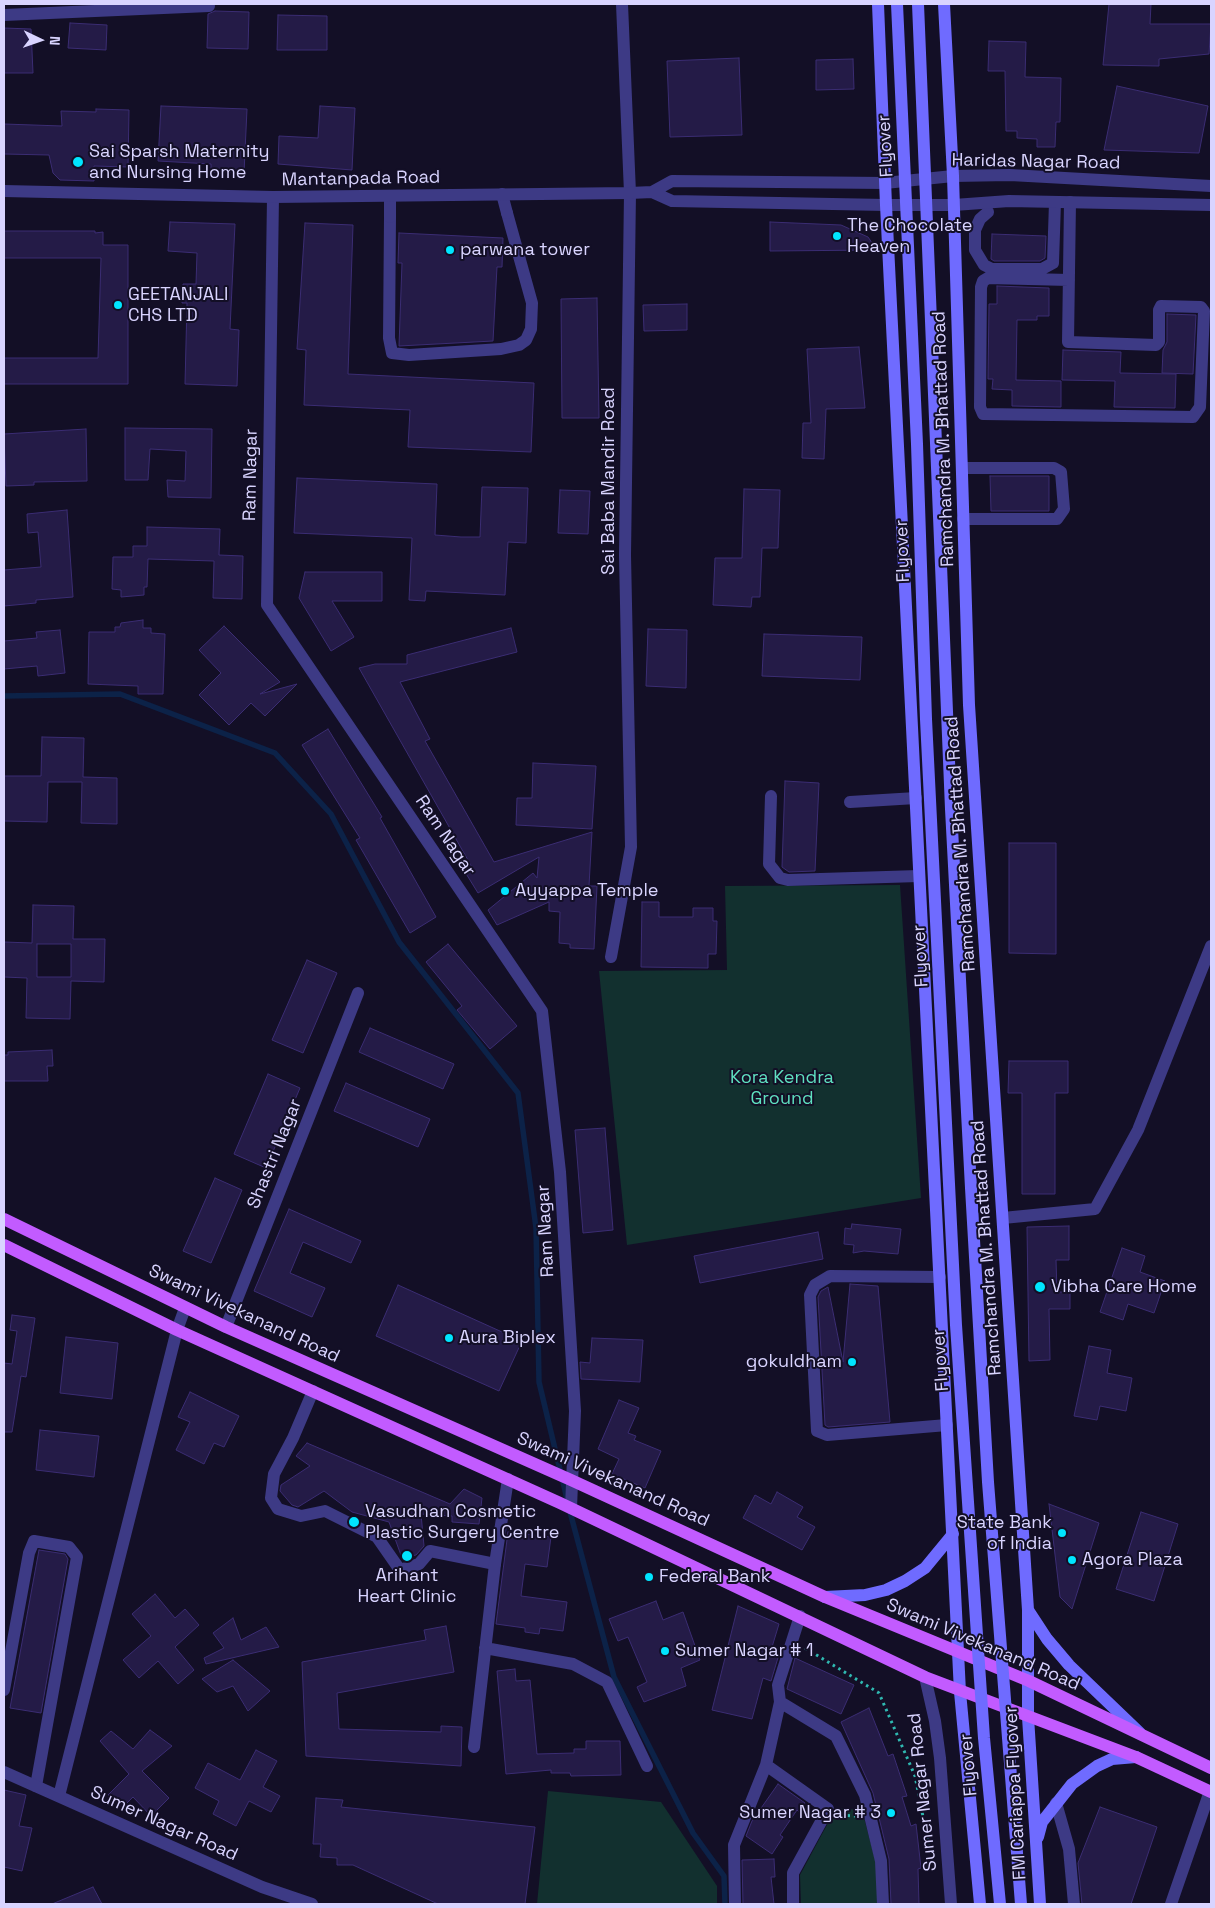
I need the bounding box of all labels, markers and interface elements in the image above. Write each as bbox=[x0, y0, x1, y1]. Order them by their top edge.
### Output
north arrow bbox=[15, 15, 65, 65]
text: N bbox=[46, 36, 64, 46]
street label: Flyover bbox=[874, 114, 898, 178]
place label: Sai Sparsh Maternity and Nursing Home bbox=[89, 141, 270, 183]
street label: Haridas Nagar Road bbox=[951, 150, 1121, 174]
marker: Sai Sparsh Maternity and Nursing Home bbox=[71, 155, 85, 169]
street label: Mantanpada Road bbox=[281, 167, 441, 191]
place label: The Chocolate Heaven bbox=[847, 215, 972, 258]
marker: The Chocolate Heaven bbox=[831, 230, 843, 242]
place label: parwana tower bbox=[460, 239, 590, 261]
marker: parwana tower bbox=[444, 244, 456, 256]
place label: GEETANJALI CHS LTD bbox=[128, 284, 228, 326]
marker: GEETANJALI CHS LTD bbox=[112, 299, 124, 311]
street label: Ramchandra M. Bhattad Road bbox=[929, 311, 959, 567]
street label: Sai Baba Mandir Road bbox=[598, 387, 620, 575]
street label: Ram Nagar bbox=[239, 429, 263, 521]
street label: Flyover bbox=[891, 519, 915, 583]
street label: Ramchandra M. Bhattad Road bbox=[941, 716, 981, 972]
street label: Ram Nagar bbox=[410, 792, 480, 880]
place label: Ayyappa Temple bbox=[515, 880, 658, 902]
marker: Ayyappa Temple bbox=[499, 885, 511, 897]
street label: Flyover bbox=[909, 924, 933, 988]
park label: Kora Kendra Ground bbox=[730, 1067, 834, 1110]
street label: Shastri Nagar bbox=[243, 1096, 307, 1212]
street label: Ramchandra M. Bhattad Road bbox=[967, 1120, 1007, 1376]
street label: Ram Nagar bbox=[533, 1184, 559, 1278]
street label: Swami Vivekanand Road bbox=[145, 1260, 343, 1368]
place label: Vibha Care Home bbox=[1051, 1276, 1197, 1298]
marker: Vibha Care Home bbox=[1033, 1280, 1047, 1294]
place label: Aura Biplex bbox=[459, 1327, 556, 1349]
street label: Flyover bbox=[928, 1328, 954, 1392]
marker: Aura Biplex bbox=[443, 1332, 455, 1344]
place label: gokuldham bbox=[746, 1351, 842, 1373]
marker: gokuldham bbox=[846, 1356, 858, 1368]
street label: Swami Vivekanand Road bbox=[513, 1428, 713, 1532]
place label: Vasudhan Cosmetic Plastic Surgery Centre bbox=[365, 1501, 559, 1544]
place label: State Bank of India bbox=[957, 1512, 1052, 1555]
marker: Vasudhan Cosmetic Plastic Surgery Centre bbox=[347, 1515, 361, 1529]
marker: State Bank of India bbox=[1056, 1527, 1068, 1539]
marker: Arihant Heart Clinic bbox=[400, 1549, 414, 1563]
place label: Agora Plaza bbox=[1082, 1549, 1183, 1571]
marker: Agora Plaza bbox=[1066, 1554, 1078, 1566]
place label: Arihant Heart Clinic bbox=[357, 1565, 457, 1608]
place label: Federal Bank bbox=[659, 1566, 770, 1588]
marker: Federal Bank bbox=[643, 1571, 655, 1583]
street label: Swami Vivekanand Road bbox=[883, 1594, 1083, 1696]
place label: Sumer Nagar # 1 bbox=[675, 1640, 813, 1662]
marker: Sumer Nagar # 1 bbox=[659, 1645, 671, 1657]
street label: FM Cariappa Flyover bbox=[1001, 1705, 1031, 1881]
street label: Sumer Nagar Road bbox=[904, 1712, 942, 1872]
street label: Flyover bbox=[956, 1733, 982, 1797]
street label: Sumer Nagar Road bbox=[87, 1782, 241, 1866]
place label: Sumer Nagar # 3 bbox=[739, 1802, 881, 1824]
marker: Sumer Nagar # 3 bbox=[885, 1807, 897, 1819]

